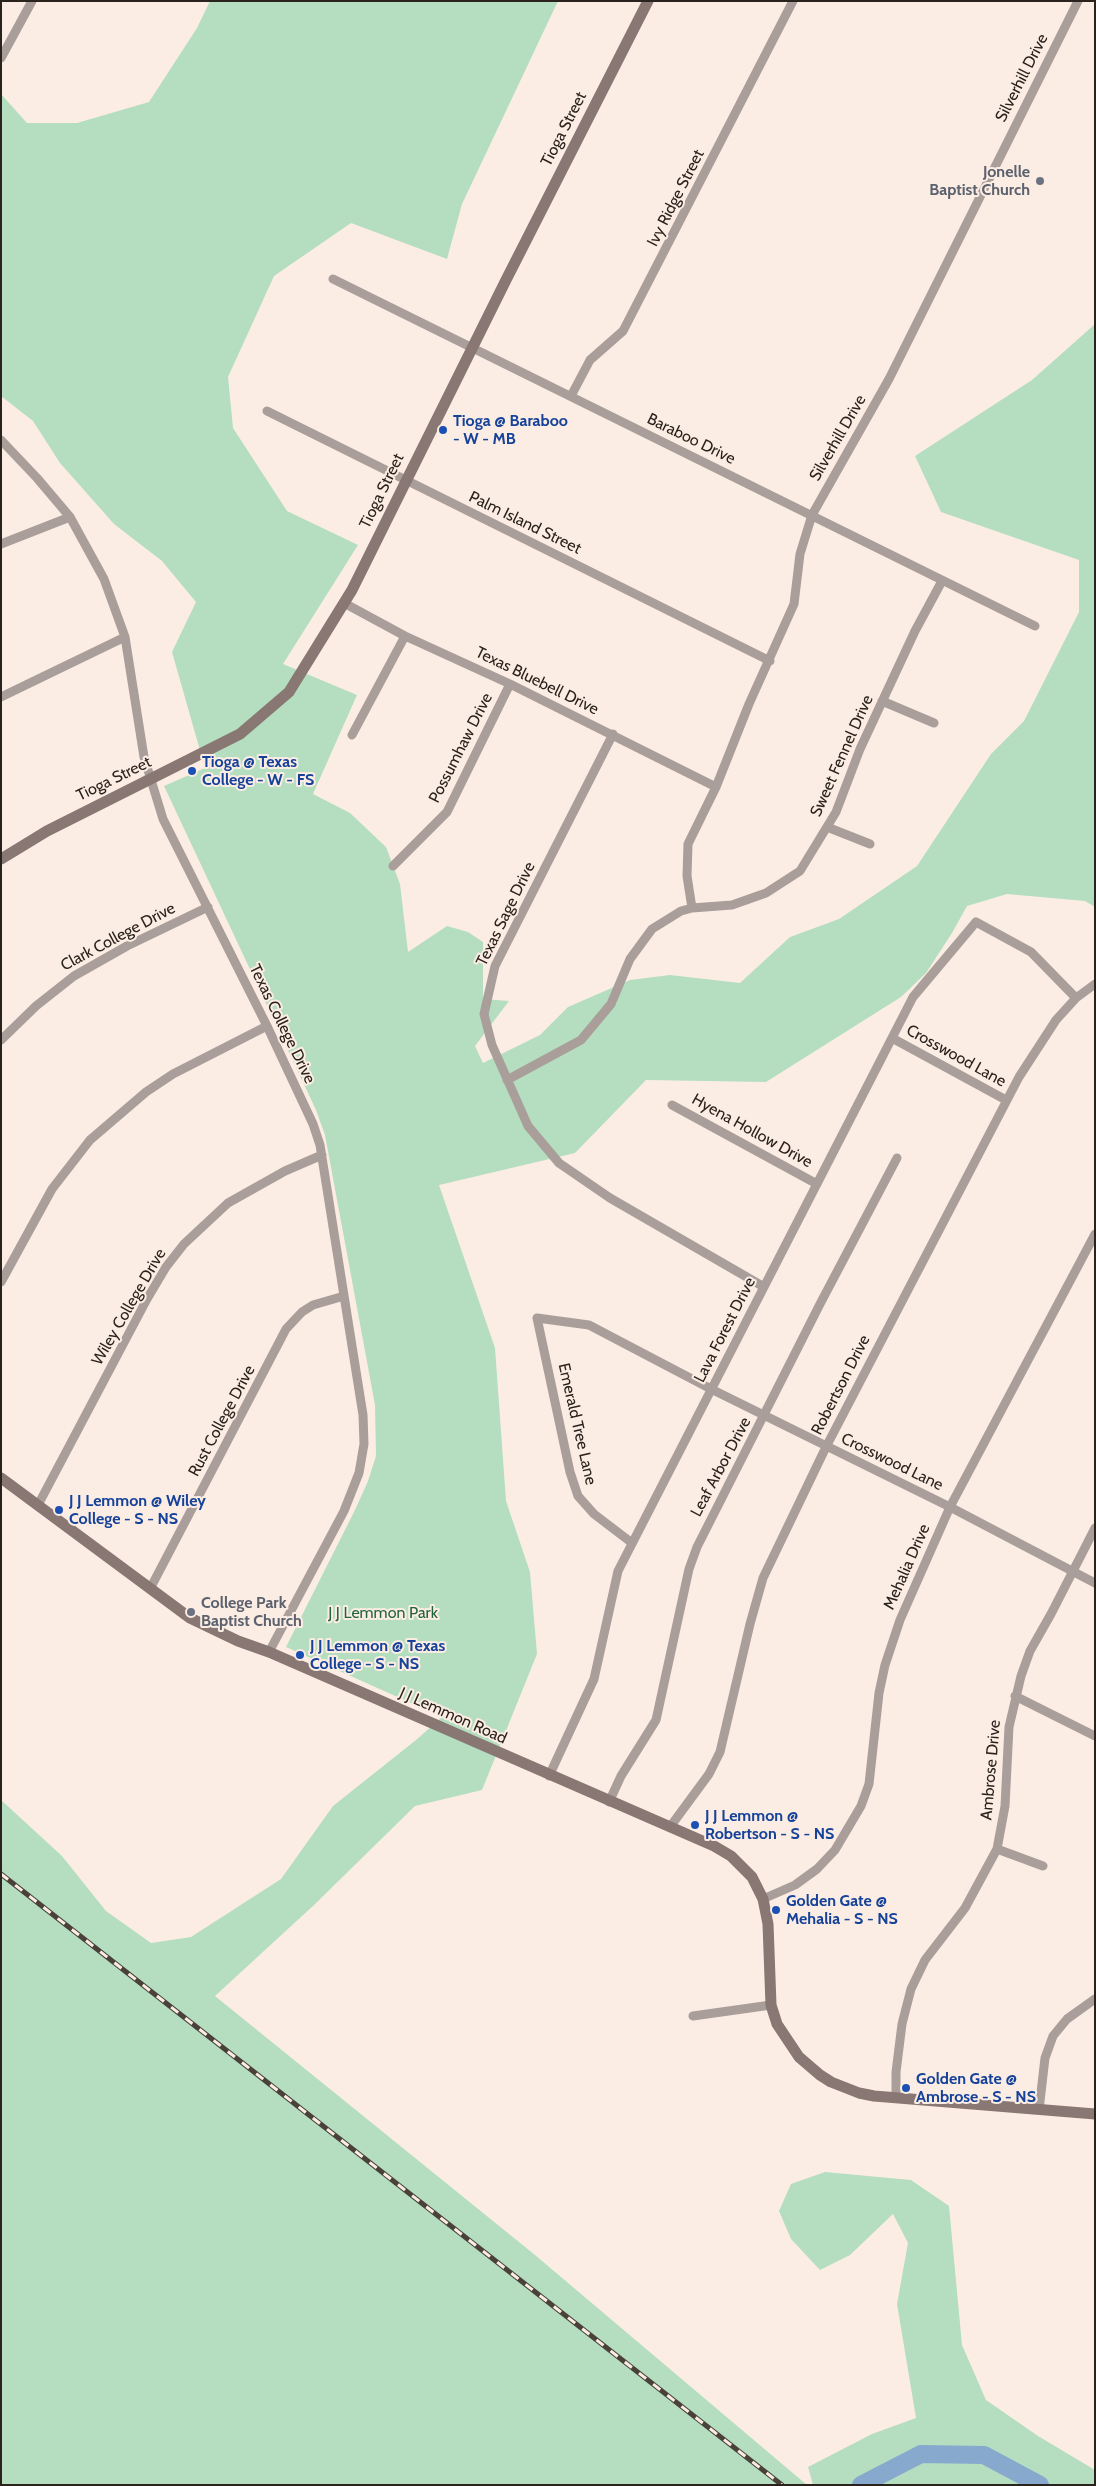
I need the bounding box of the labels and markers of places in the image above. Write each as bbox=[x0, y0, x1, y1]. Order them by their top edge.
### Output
place label: Jonelle Baptist Church bbox=[929, 162, 1030, 200]
marker: Jonelle Baptist Church bbox=[1034, 175, 1046, 187]
place label: Tioga @ Baraboo - W - MB bbox=[453, 411, 568, 449]
marker: Tioga @ Baraboo - W - MB bbox=[437, 424, 449, 436]
place label: Tioga @ Texas College - W - FS bbox=[202, 752, 314, 790]
marker: Tioga @ Texas College - W - FS bbox=[186, 765, 198, 777]
place label: J J Lemmon @ Wiley College - S - NS bbox=[69, 1491, 206, 1529]
marker: J J Lemmon @ Wiley College - S - NS bbox=[53, 1504, 65, 1516]
place label: College Park Baptist Church bbox=[201, 1593, 302, 1631]
marker: College Park Baptist Church bbox=[185, 1606, 197, 1618]
place label: J J Lemmon @ Texas College - S - NS bbox=[310, 1636, 445, 1674]
marker: J J Lemmon @ Texas College - S - NS bbox=[294, 1649, 306, 1661]
place label: J J Lemmon @ Robertson - S - NS bbox=[705, 1806, 834, 1844]
marker: J J Lemmon @ Robertson - S - NS bbox=[689, 1819, 701, 1831]
place label: Golden Gate @ Mehalia - S - NS bbox=[786, 1891, 898, 1929]
marker: Golden Gate @ Mehalia - S - NS bbox=[770, 1904, 782, 1916]
place label: Golden Gate @ Ambrose - S - NS bbox=[916, 2069, 1036, 2107]
marker: Golden Gate @ Ambrose - S - NS bbox=[900, 2082, 912, 2094]

